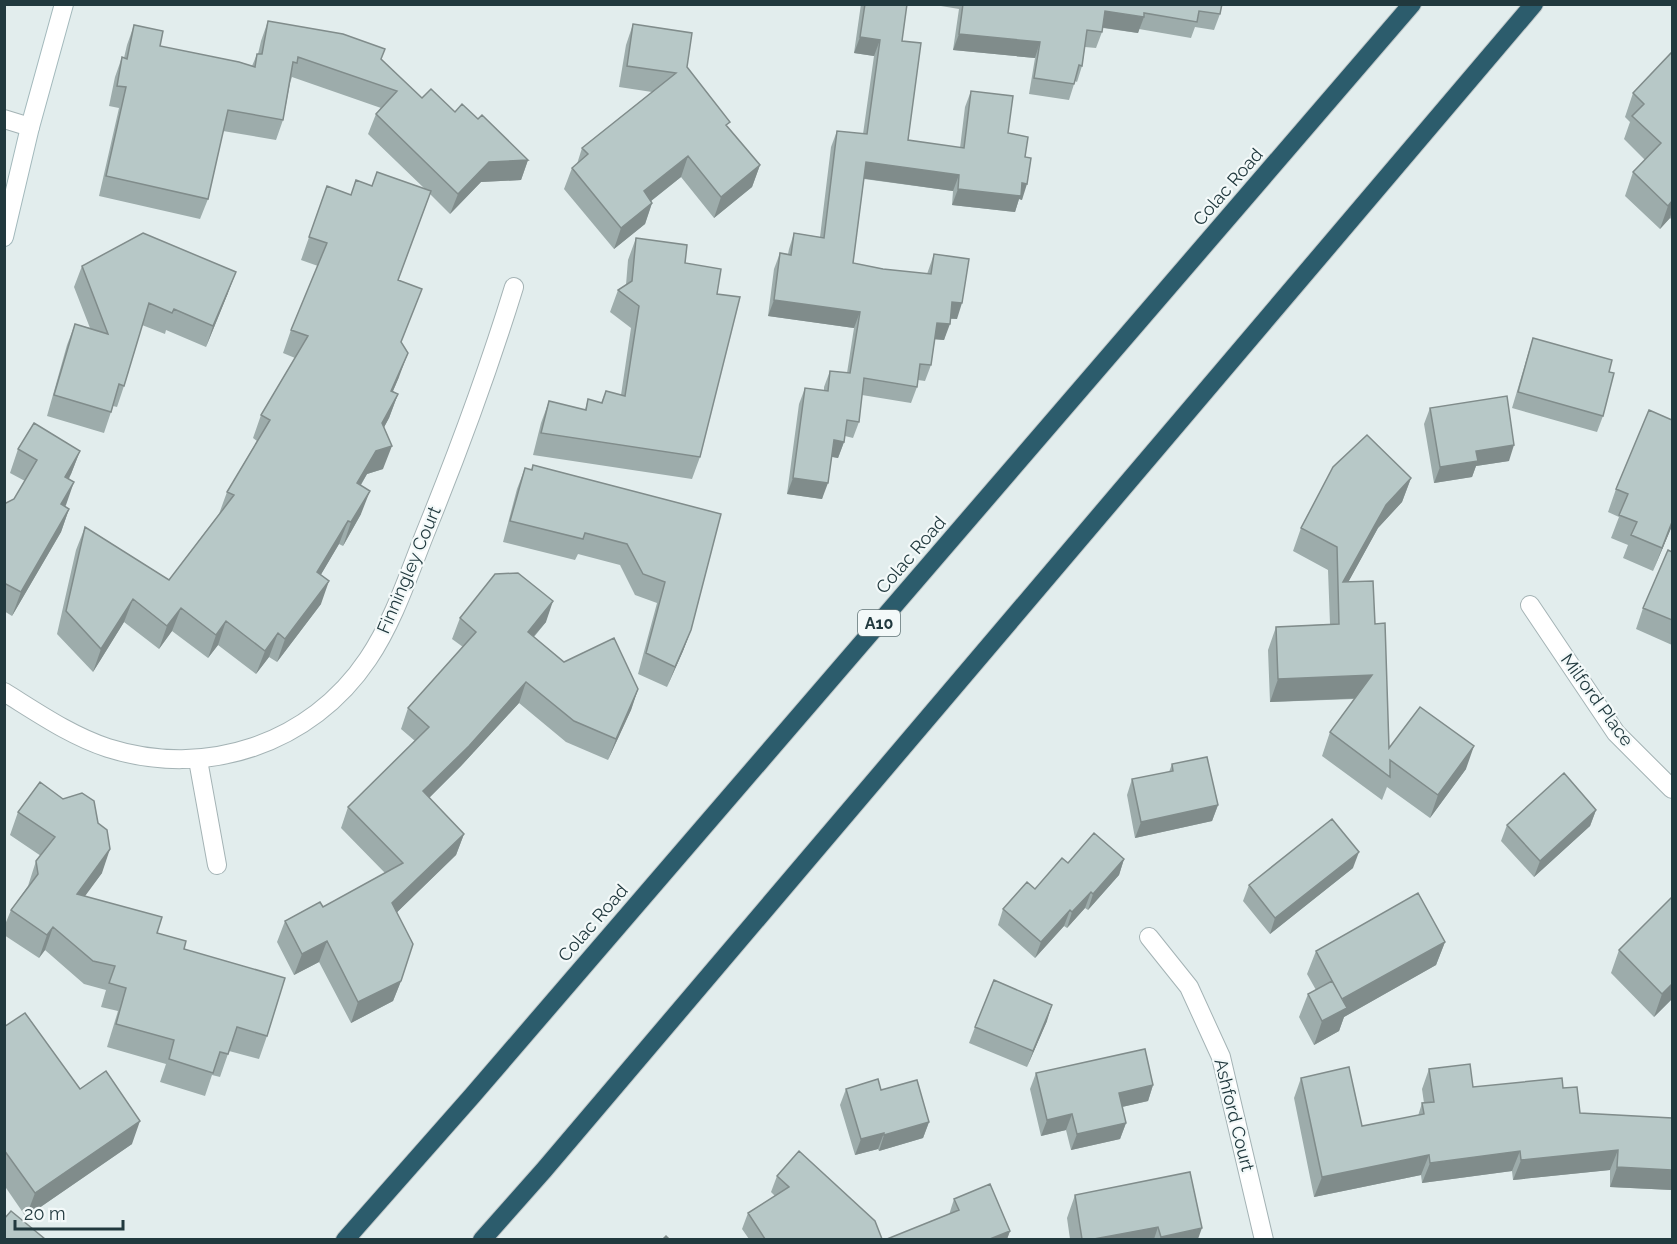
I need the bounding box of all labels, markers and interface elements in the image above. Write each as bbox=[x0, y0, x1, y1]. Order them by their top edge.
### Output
street label: Colac Road bbox=[1188, 144, 1267, 230]
street label: Finningley Court bbox=[372, 503, 445, 637]
street label: Colac Road bbox=[871, 512, 950, 598]
road number: A10 bbox=[858, 610, 900, 636]
street label: Milford Place bbox=[1557, 649, 1638, 750]
street label: Colac Road bbox=[553, 880, 632, 966]
street label: Ashford Court bbox=[1210, 1056, 1259, 1173]
scale bar bbox=[15, 1193, 123, 1231]
text: 20 m bbox=[24, 1203, 66, 1224]

